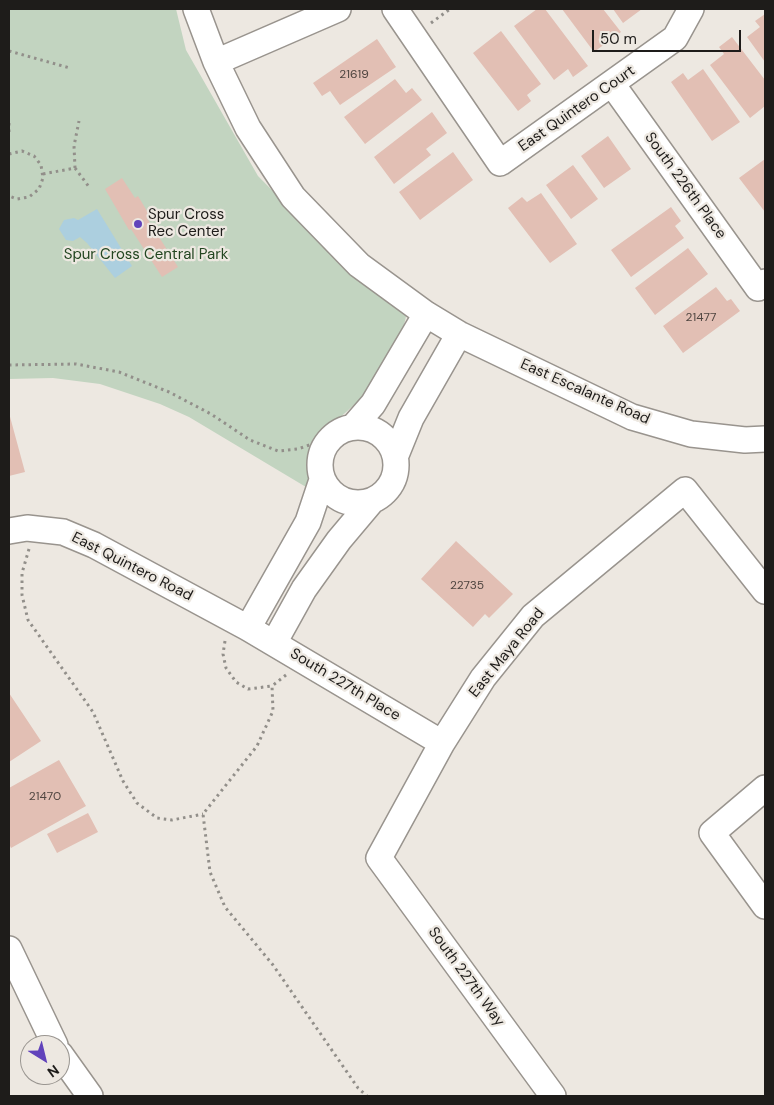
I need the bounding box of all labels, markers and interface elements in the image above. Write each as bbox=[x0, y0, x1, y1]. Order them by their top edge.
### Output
scale bar bbox=[594, 20, 743, 52]
text: 50 m bbox=[600, 29, 637, 49]
street label: East Quintero Court bbox=[515, 62, 639, 156]
house number: 21619 bbox=[339, 68, 369, 82]
street label: South 226th Place bbox=[640, 129, 730, 243]
place label: Spur Cross Rec Center bbox=[148, 206, 225, 241]
marker: Spur Cross Rec Center bbox=[132, 218, 144, 230]
park label: Spur Cross Central Park bbox=[64, 246, 228, 264]
house number: 21477 bbox=[686, 311, 716, 325]
street label: East Escalante Road bbox=[518, 355, 652, 429]
street label: East Quintero Road bbox=[68, 529, 196, 605]
house number: 22735 bbox=[450, 579, 484, 593]
street label: East Maya Road bbox=[466, 605, 548, 701]
street label: South 227th Place bbox=[287, 645, 403, 725]
house number: 21470 bbox=[29, 790, 61, 804]
street label: South 227th Way bbox=[424, 924, 508, 1030]
north arrow bbox=[20, 1035, 70, 1085]
text: N bbox=[44, 1061, 63, 1082]

